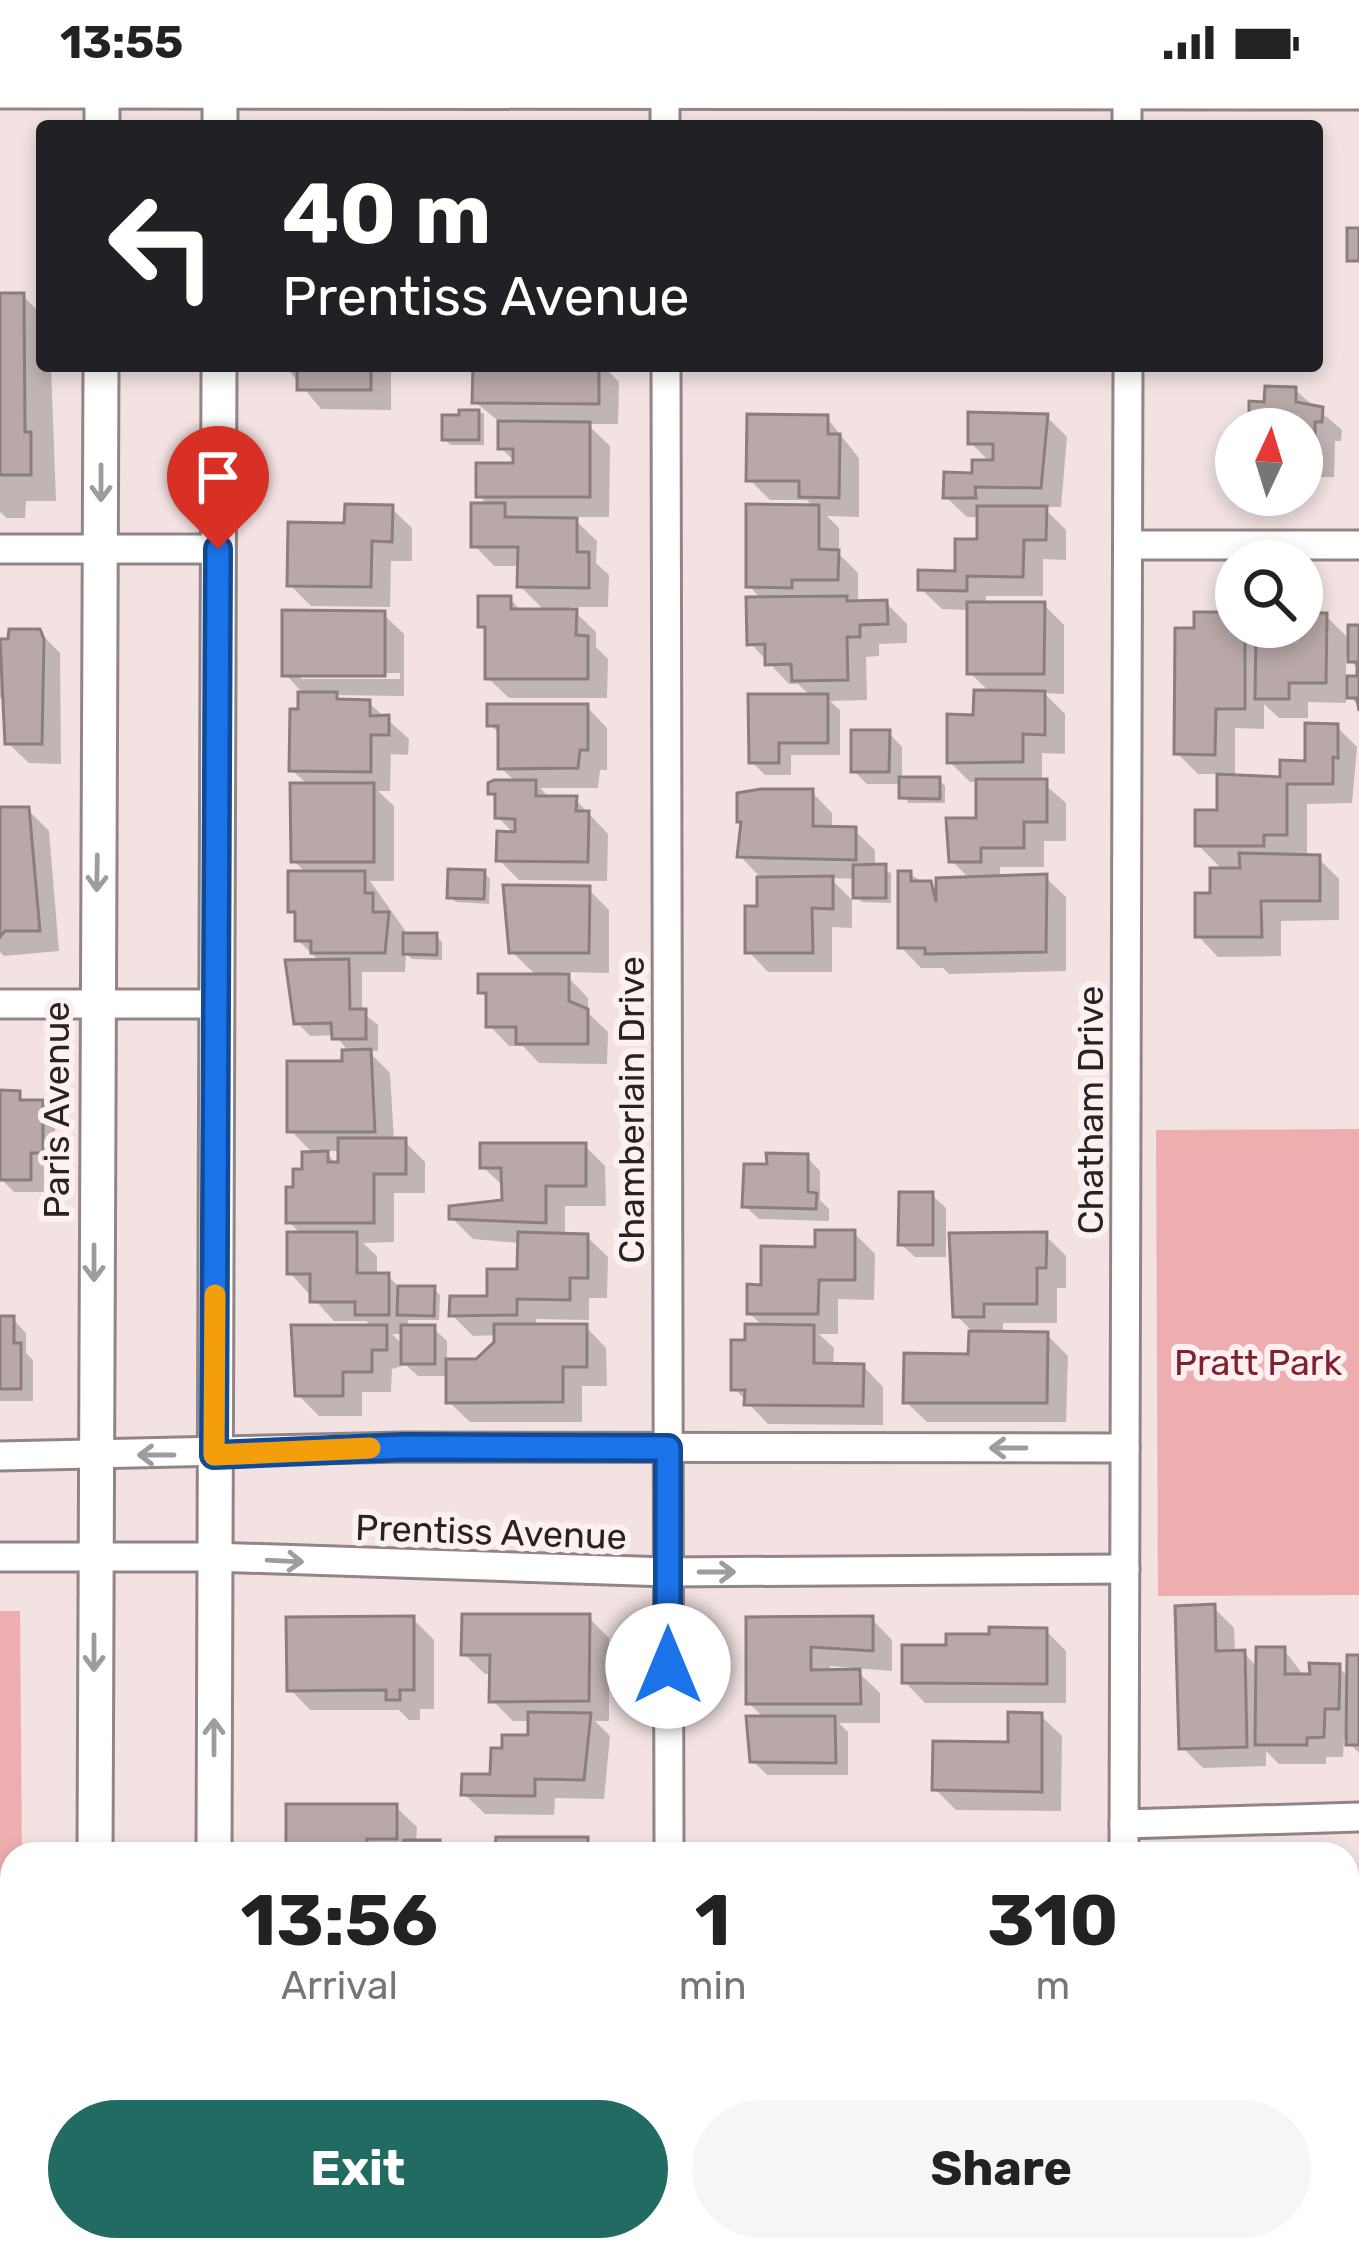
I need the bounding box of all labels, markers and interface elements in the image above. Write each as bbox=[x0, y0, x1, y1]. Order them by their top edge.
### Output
text: 13:55 bbox=[60, 16, 183, 69]
text: 40 m bbox=[282, 164, 491, 264]
icon: left bbox=[84, 168, 240, 324]
text: Prentiss Avenue bbox=[282, 265, 689, 329]
north arrow bbox=[1215, 408, 1323, 516]
map controls bbox=[1215, 408, 1323, 648]
pin bbox=[167, 426, 269, 549]
icon: arrive bbox=[185, 444, 251, 510]
one-way arrow bbox=[90, 463, 112, 502]
button: search bbox=[1215, 540, 1323, 648]
one-way arrow bbox=[85, 853, 108, 892]
street label: Chamberlain Drive bbox=[610, 956, 653, 1264]
street label: Chatham Drive bbox=[1069, 986, 1112, 1234]
street label: Paris Avenue bbox=[35, 1001, 78, 1219]
one-way arrow bbox=[83, 1243, 106, 1282]
park label: Pratt Park bbox=[1174, 1341, 1342, 1384]
one-way arrow bbox=[989, 1437, 1028, 1459]
one-way arrow bbox=[137, 1444, 176, 1466]
street label: Prentiss Avenue bbox=[355, 1506, 627, 1558]
one-way arrow bbox=[265, 1550, 304, 1573]
one-way arrow bbox=[697, 1561, 736, 1583]
position arrow bbox=[605, 1603, 731, 1729]
one-way arrow bbox=[83, 1633, 105, 1672]
one-way arrow bbox=[203, 1718, 225, 1757]
text: 13:56 bbox=[241, 1878, 438, 1963]
text: 1 bbox=[695, 1878, 731, 1963]
text: 310 bbox=[987, 1878, 1118, 1963]
text: Arrival bbox=[281, 1963, 398, 2009]
text: min bbox=[679, 1963, 747, 2009]
text: m bbox=[1035, 1963, 1070, 2009]
button: Exit bbox=[48, 2100, 668, 2238]
button: Share bbox=[692, 2100, 1311, 2238]

